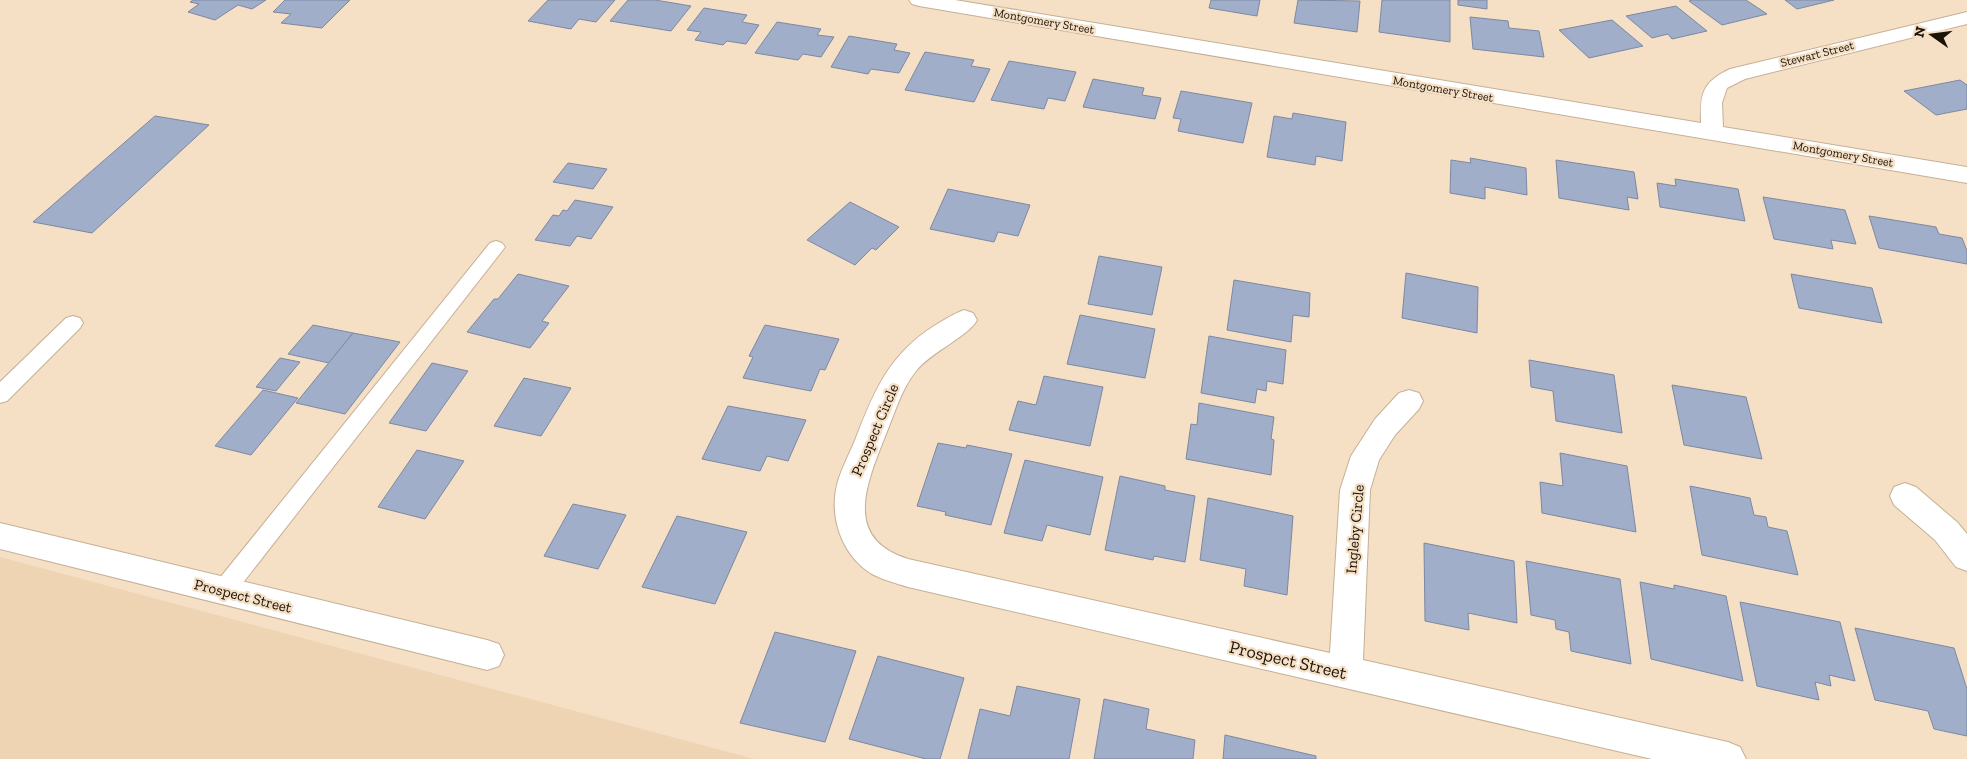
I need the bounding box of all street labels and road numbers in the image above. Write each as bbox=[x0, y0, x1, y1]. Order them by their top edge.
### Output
street label: Montgomery Street bbox=[993, 5, 1096, 37]
street label: Stewart Street bbox=[1779, 38, 1856, 70]
street label: Montgomery Street bbox=[1392, 73, 1495, 105]
street label: Montgomery Street bbox=[1792, 138, 1895, 170]
street label: Prospect Circle bbox=[847, 381, 903, 479]
street label: Ingleby Circle bbox=[1342, 484, 1368, 574]
street label: Prospect Street bbox=[192, 575, 294, 617]
street label: Prospect Street bbox=[1227, 636, 1349, 684]

